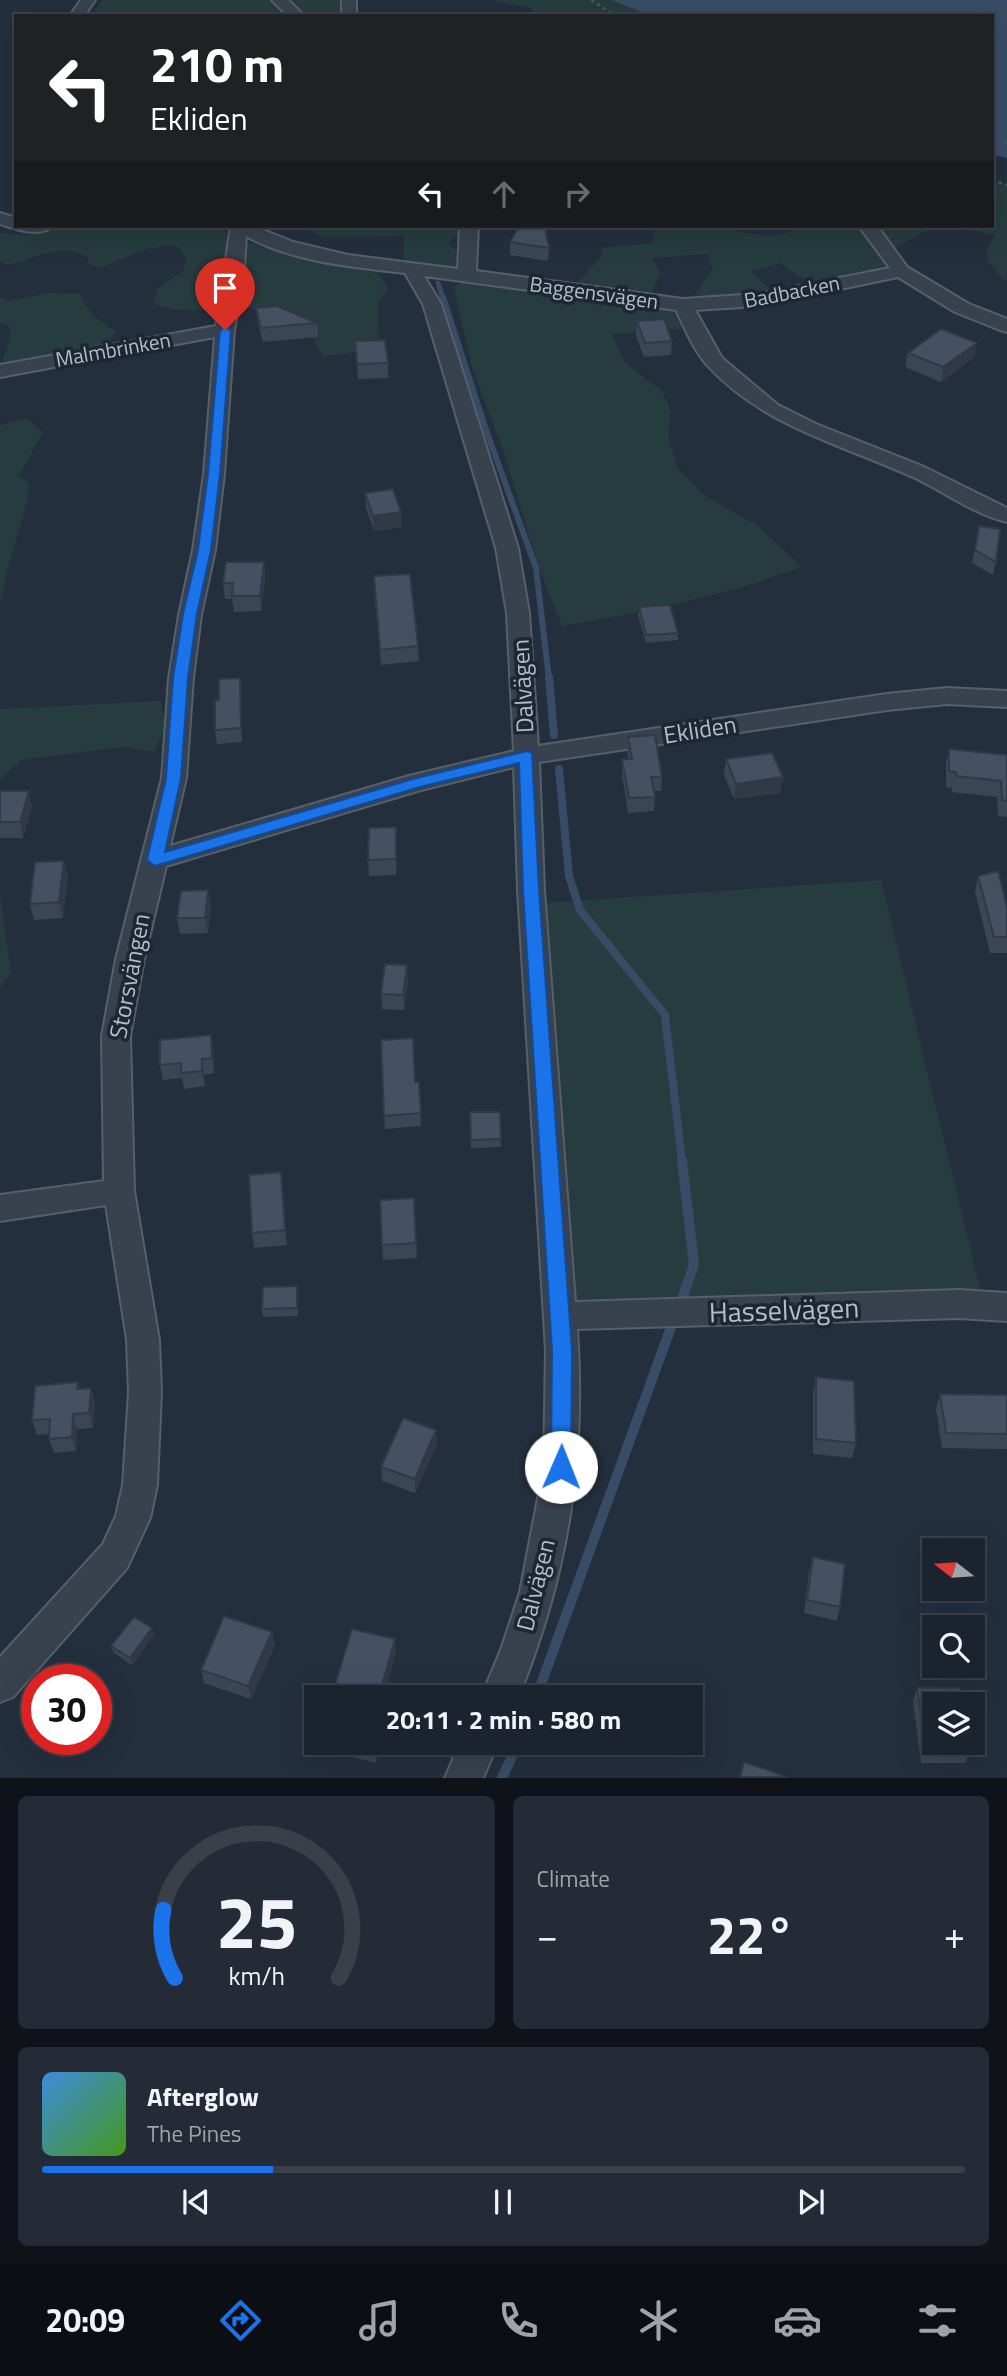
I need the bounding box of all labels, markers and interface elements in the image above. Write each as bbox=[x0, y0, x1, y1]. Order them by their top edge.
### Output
text: 210 m bbox=[150, 26, 284, 101]
icon: left bbox=[35, 42, 126, 133]
text: Ekliden bbox=[150, 94, 248, 142]
icon: left bbox=[412, 175, 450, 213]
icon: ahead bbox=[485, 175, 523, 213]
icon: right bbox=[558, 175, 596, 213]
pin bbox=[195, 258, 255, 330]
street label: Badbacken bbox=[741, 266, 842, 316]
street label: Baggensvägen bbox=[528, 267, 661, 317]
icon: arrive bbox=[206, 269, 244, 307]
street label: Malmbrinken bbox=[53, 323, 173, 375]
street label: Dalvägen bbox=[502, 638, 542, 734]
street label: Ekliden bbox=[661, 706, 739, 753]
street label: Storsvängen bbox=[99, 910, 159, 1041]
street label: Hasselvägen bbox=[708, 1285, 860, 1334]
position arrow bbox=[524, 1430, 598, 1504]
street label: Dalvägen bbox=[506, 1535, 564, 1635]
north arrow bbox=[922, 1538, 985, 1601]
map controls bbox=[922, 1538, 985, 1755]
button: search bbox=[922, 1615, 985, 1678]
speed limit sign: 30 bbox=[21, 1664, 112, 1755]
button: layers bbox=[922, 1692, 985, 1755]
text: 20:11 · 2 min · 580 m bbox=[386, 1700, 621, 1739]
text: Climate bbox=[537, 1861, 610, 1896]
text: 25 bbox=[215, 1867, 297, 1977]
text: 22° bbox=[707, 1895, 794, 1974]
text: − bbox=[537, 1906, 558, 1964]
text: + bbox=[944, 1906, 965, 1964]
text: km/h bbox=[228, 1957, 285, 1995]
text: Afterglow bbox=[147, 2077, 259, 2116]
text: The Pines bbox=[147, 2116, 241, 2151]
icon: previous bbox=[177, 2183, 215, 2221]
icon: pause bbox=[484, 2183, 522, 2221]
icon: next bbox=[792, 2183, 830, 2221]
text: 20:09 bbox=[45, 2296, 125, 2344]
icon: directions bbox=[216, 2296, 265, 2345]
icon: music bbox=[355, 2296, 404, 2345]
icon: phone bbox=[494, 2296, 543, 2345]
icon: climate bbox=[634, 2296, 683, 2345]
icon: car bbox=[773, 2296, 822, 2345]
icon: filters bbox=[913, 2296, 962, 2345]

